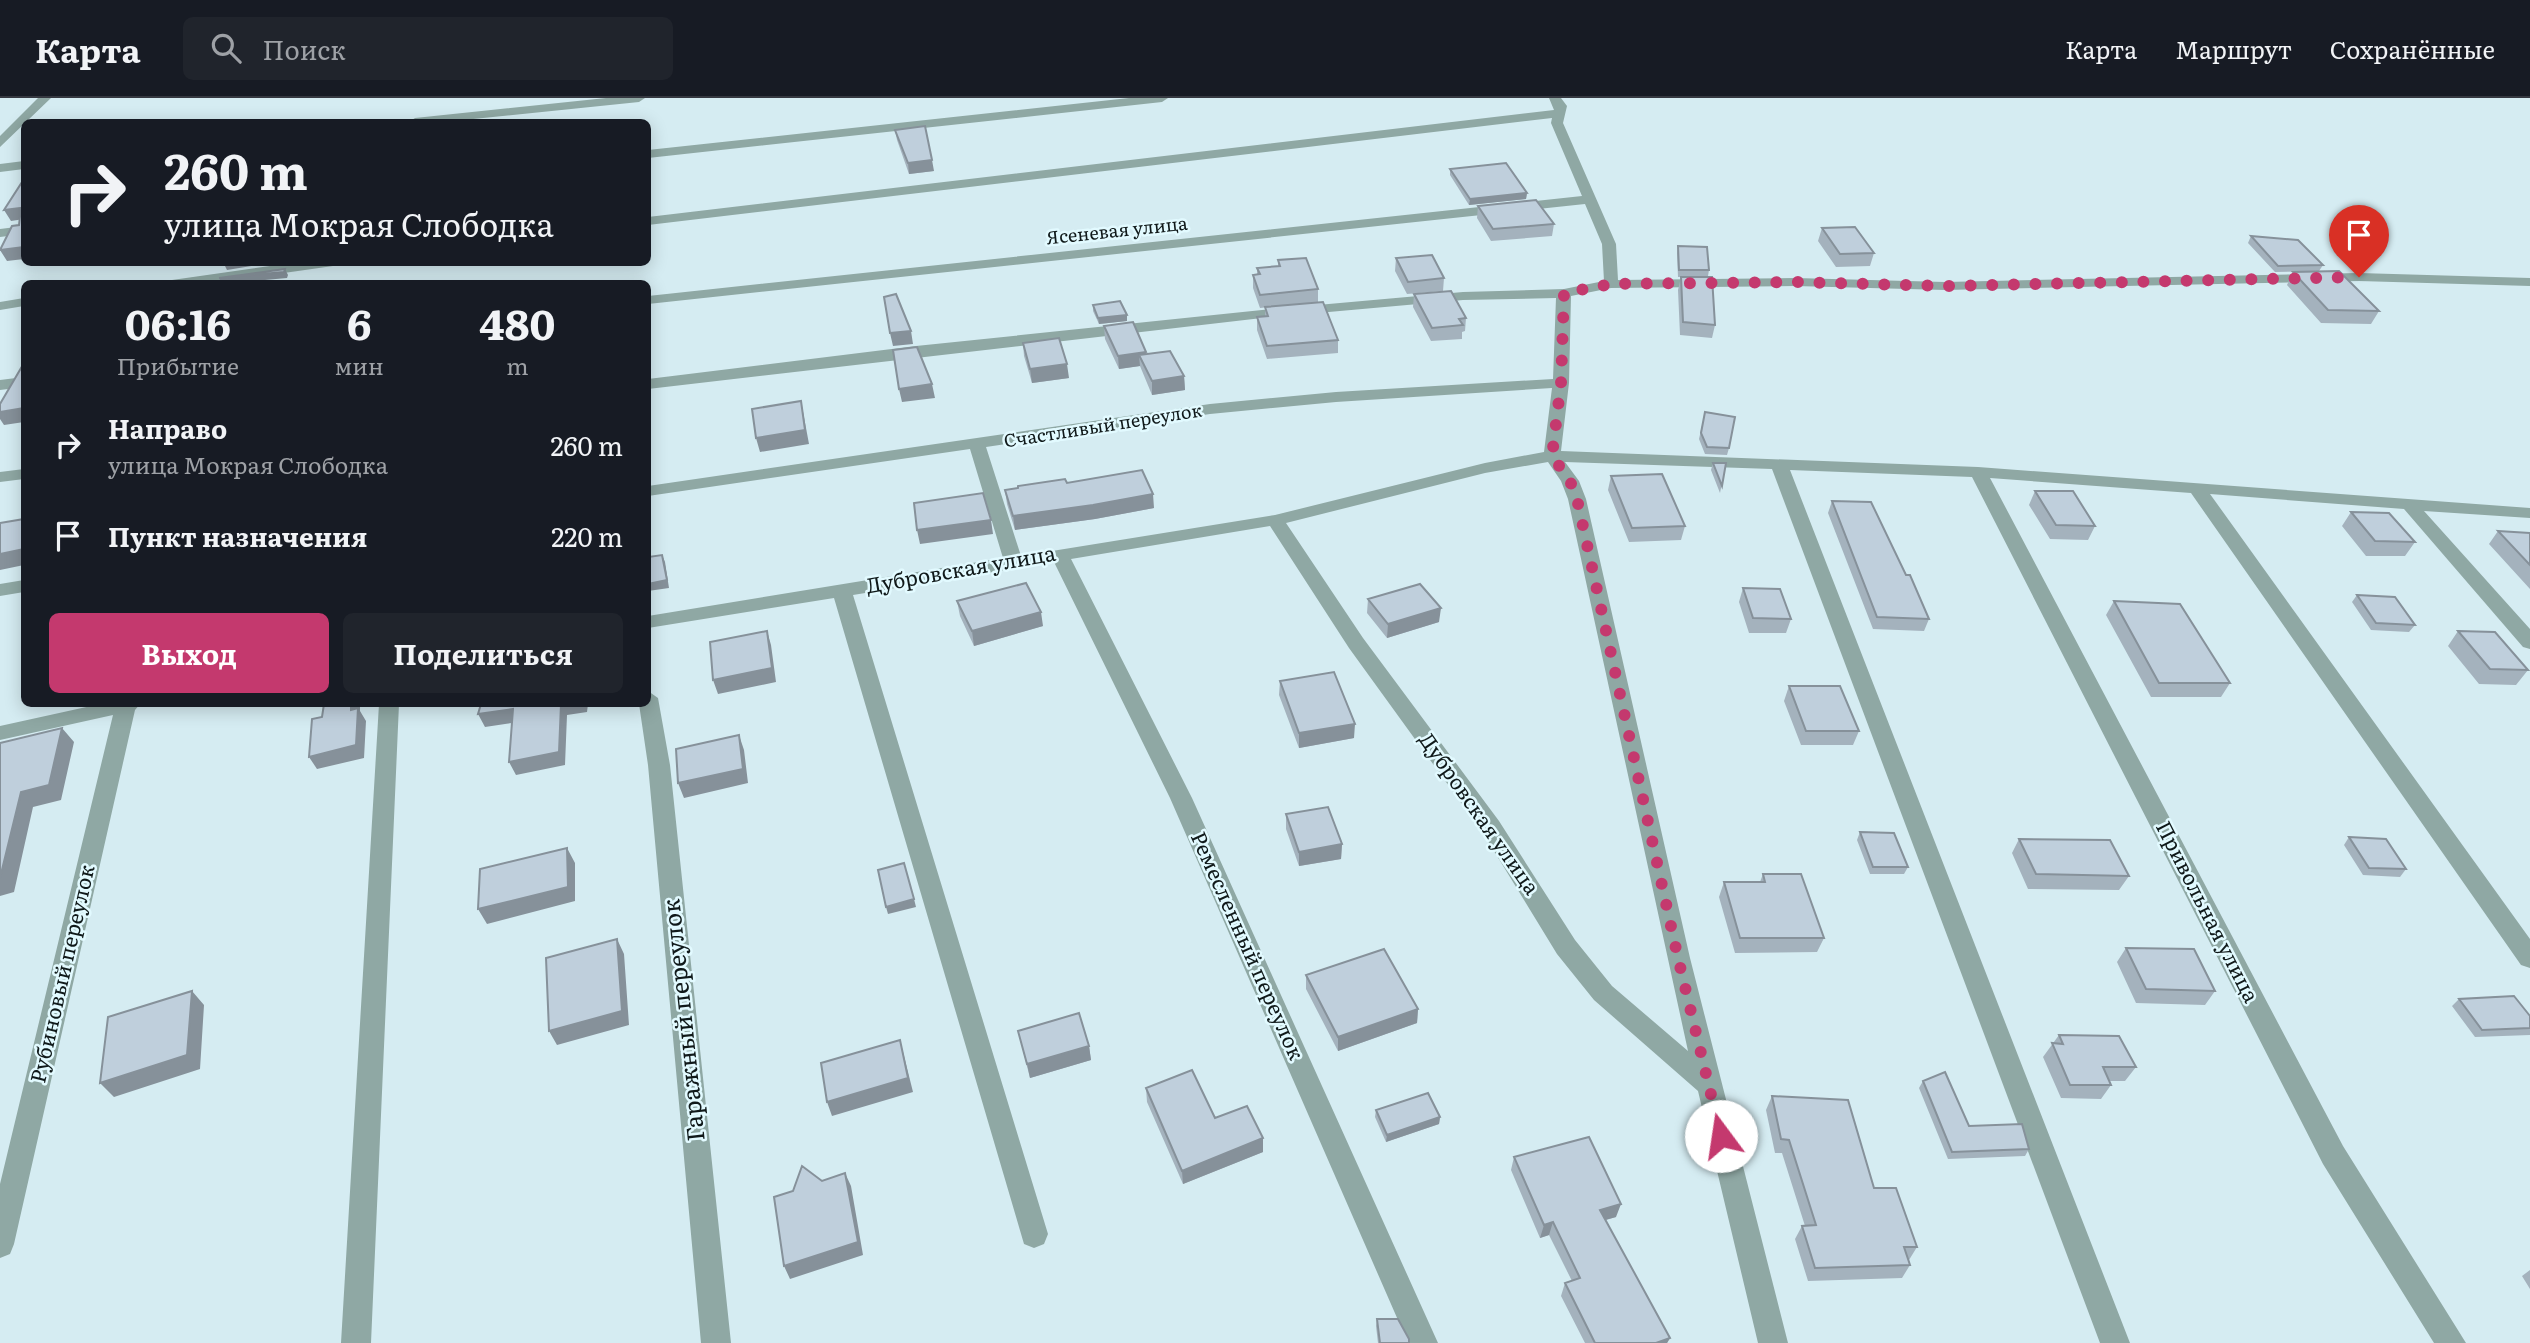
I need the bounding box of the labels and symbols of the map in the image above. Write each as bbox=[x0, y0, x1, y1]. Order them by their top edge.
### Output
pin bbox=[2329, 205, 2389, 277]
street label: Ясеневая улица bbox=[1045, 209, 1189, 250]
street label: Счастливый переулок bbox=[1002, 395, 1204, 454]
street label: Дубровская улица bbox=[864, 536, 1058, 599]
street label: Дубровская улица bbox=[1413, 725, 1549, 901]
street label: Привольная улица bbox=[2150, 815, 2269, 1008]
street label: Ремесленный переулок bbox=[1185, 826, 1314, 1065]
street label: Рубиновый переулок bbox=[20, 861, 101, 1086]
street label: Гаражный переулок bbox=[651, 897, 712, 1143]
position arrow bbox=[1684, 1099, 1758, 1173]

